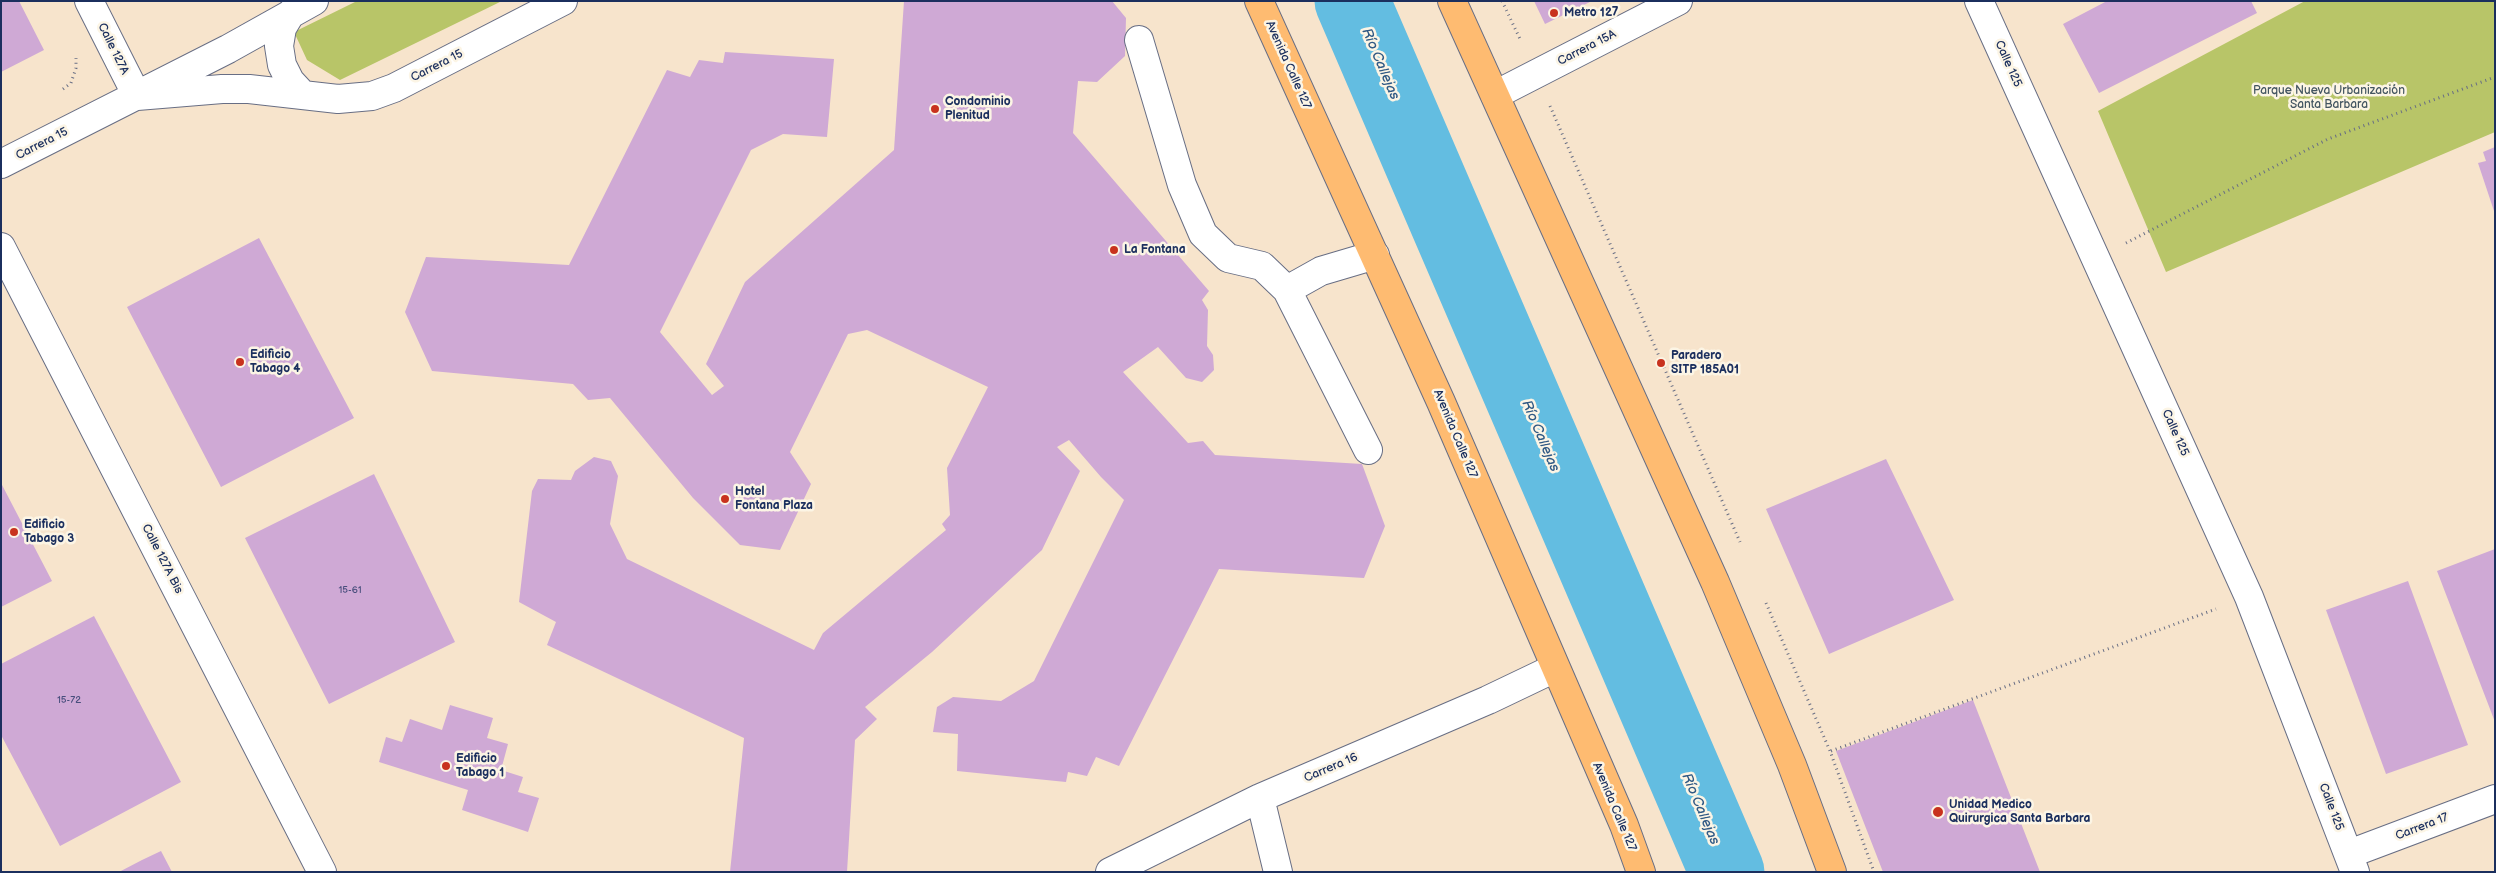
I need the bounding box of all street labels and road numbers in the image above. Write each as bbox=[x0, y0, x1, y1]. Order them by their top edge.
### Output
street label: Avenida Calle 127 bbox=[1262, 19, 1314, 111]
street label: Calle 127A bbox=[94, 21, 132, 77]
street label: Carrera 15A bbox=[1555, 27, 1619, 69]
street label: Calle 125 bbox=[1991, 38, 2025, 90]
street label: Carrera 15 bbox=[409, 47, 465, 85]
street label: Carrera 15 bbox=[14, 125, 70, 163]
street label: Avenida Calle 127 bbox=[1430, 388, 1480, 480]
street label: Calle 125 bbox=[2158, 407, 2192, 459]
street label: Calle 127A Bis bbox=[138, 522, 186, 596]
street label: Carrera 16 bbox=[1302, 750, 1360, 786]
street label: Avenida Calle 127 bbox=[1589, 761, 1639, 853]
street label: Calle 125 bbox=[2315, 781, 2347, 833]
street label: Carrera 17 bbox=[2394, 810, 2450, 844]

